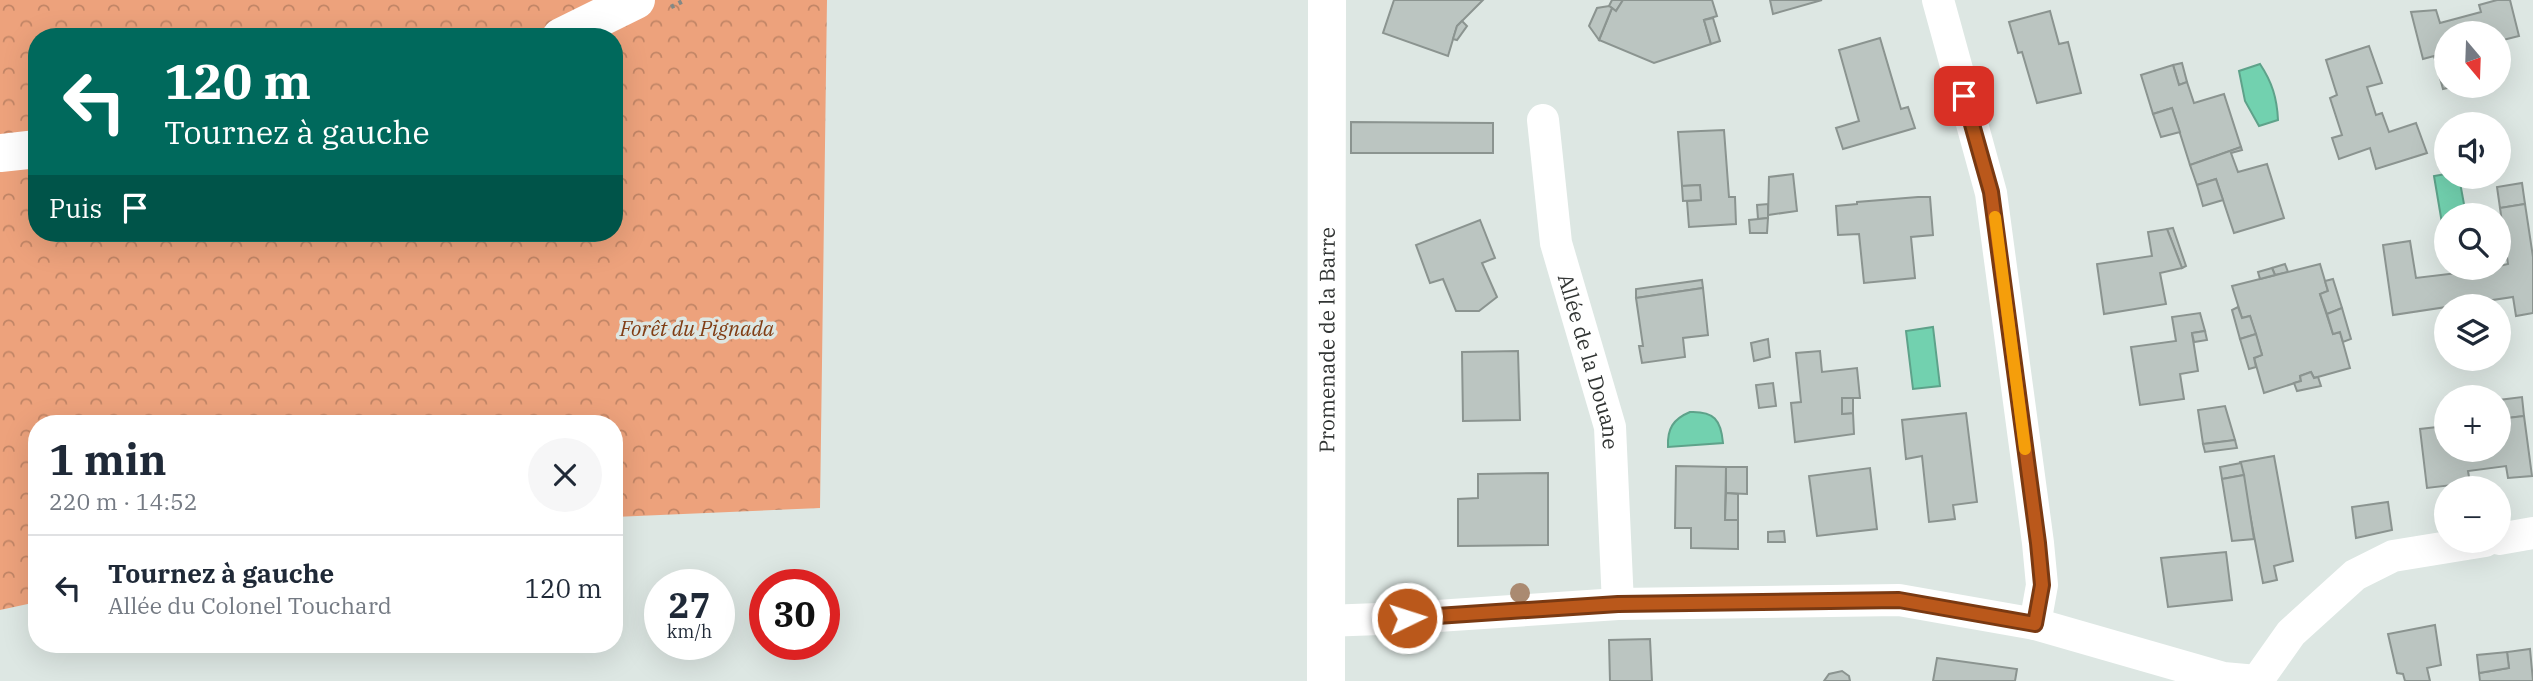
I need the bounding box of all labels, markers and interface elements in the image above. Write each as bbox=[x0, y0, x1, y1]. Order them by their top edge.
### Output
north arrow bbox=[2434, 21, 2511, 98]
map controls bbox=[2434, 21, 2511, 553]
text: 120 m bbox=[164, 49, 311, 112]
icon: left bbox=[49, 56, 140, 147]
pin bbox=[1934, 66, 1994, 126]
icon: arrive bbox=[1945, 77, 1983, 115]
text: Tournez à gauche bbox=[164, 111, 430, 153]
button: sound bbox=[2434, 112, 2511, 189]
icon: arrive bbox=[116, 189, 154, 227]
text: Puis bbox=[49, 191, 102, 225]
button: search bbox=[2434, 203, 2511, 280]
street label: Promenade de la Barre bbox=[1312, 227, 1341, 453]
street label: Allée de la Douane bbox=[1552, 270, 1625, 450]
button: layers bbox=[2434, 294, 2511, 371]
park label: Forêt du Pignada bbox=[619, 314, 775, 342]
button: + bbox=[2434, 385, 2511, 462]
text: 1 min bbox=[49, 432, 167, 487]
button: close bbox=[528, 438, 602, 512]
button: − bbox=[2434, 476, 2511, 553]
text: 220 m · 14:52 bbox=[49, 486, 198, 516]
text: Tournez à gauche bbox=[108, 556, 334, 590]
icon: left bbox=[49, 569, 87, 607]
speed limit sign: 30 bbox=[749, 569, 840, 660]
text: 120 m bbox=[524, 571, 602, 605]
position arrow bbox=[1370, 581, 1444, 655]
text: 27 bbox=[668, 582, 711, 628]
text: Allée du Colonel Touchard bbox=[108, 590, 392, 620]
text: km/h bbox=[667, 620, 712, 643]

